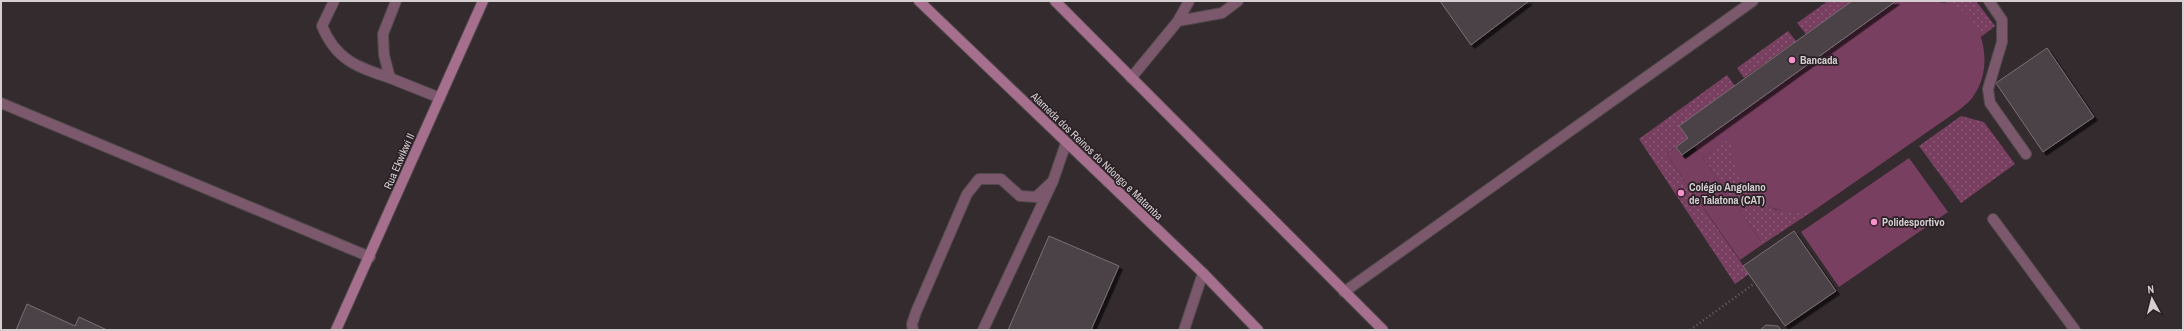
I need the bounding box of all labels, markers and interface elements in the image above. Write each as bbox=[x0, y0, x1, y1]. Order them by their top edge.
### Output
place label: Bancada bbox=[1800, 53, 1838, 67]
marker: Bancada bbox=[1787, 55, 1797, 65]
street label: Alameda dos Reinos do Ndongo e Matamba bbox=[1027, 88, 1166, 223]
street label: Rua Ekwikwi II bbox=[380, 131, 418, 191]
place label: Colégio Angolano de Talatona (CAT) bbox=[1689, 180, 1766, 207]
marker: Colégio Angolano de Talatona (CAT) bbox=[1676, 188, 1686, 198]
place label: Polidesportivo bbox=[1882, 215, 1945, 229]
marker: Polidesportivo bbox=[1869, 217, 1879, 227]
north arrow bbox=[2132, 279, 2172, 319]
text: N bbox=[2147, 282, 2155, 296]

